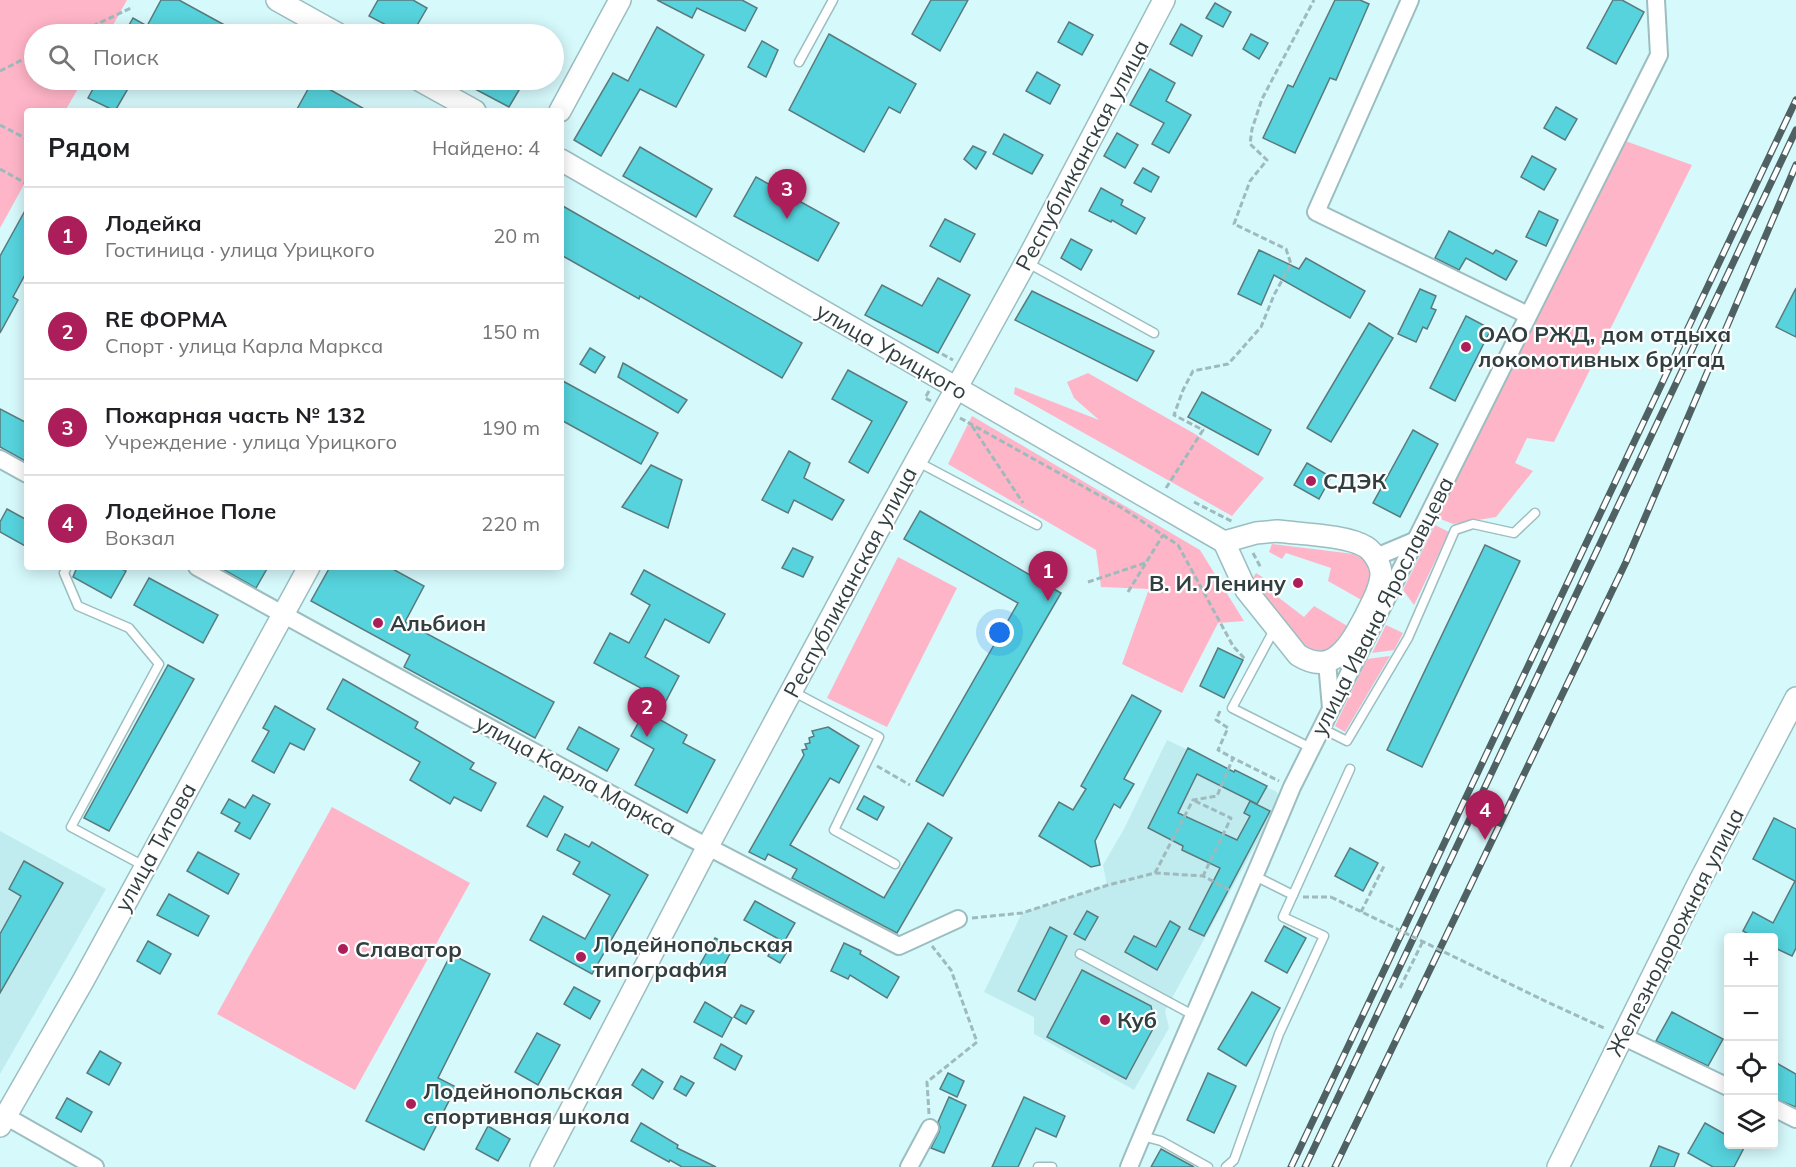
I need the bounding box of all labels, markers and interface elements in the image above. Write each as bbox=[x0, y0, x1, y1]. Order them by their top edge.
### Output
search box bbox=[24, 24, 564, 90]
street label: Республиканская улица bbox=[1009, 35, 1155, 275]
icon: search bbox=[45, 41, 78, 74]
text: Поиск bbox=[93, 43, 159, 71]
text: Рядом bbox=[48, 131, 131, 164]
text: Найдено: 4 bbox=[432, 135, 540, 160]
pin: 3 bbox=[768, 170, 806, 219]
text: Лодейка bbox=[105, 209, 202, 237]
text: 1 bbox=[62, 223, 74, 248]
text: 20 m bbox=[493, 223, 540, 248]
text: Гостиница · улица Урицкого bbox=[105, 237, 375, 262]
street label: улица Урицкого bbox=[811, 296, 973, 406]
text: RE ФОРМА bbox=[105, 305, 227, 333]
text: 2 bbox=[62, 319, 74, 344]
text: 150 m bbox=[481, 319, 540, 344]
place label: ОАО РЖД, дом отдыха локомотивных бригад bbox=[1478, 320, 1731, 373]
text: Спорт · улица Карла Маркса bbox=[105, 333, 383, 358]
marker: ОАО РЖД, дом отдыха локомотивных бригад bbox=[1459, 340, 1473, 354]
text: Пожарная часть № 132 bbox=[105, 401, 365, 429]
text: 3 bbox=[62, 415, 74, 440]
text: 190 m bbox=[481, 415, 540, 440]
text: Учреждение · улица Урицкого bbox=[105, 429, 397, 454]
street label: Республиканская улица bbox=[777, 462, 923, 702]
place label: СДЭК bbox=[1323, 467, 1387, 495]
street label: улица Ивана Ярославцева bbox=[1304, 472, 1460, 740]
marker: СДЭК bbox=[1304, 474, 1318, 488]
text: Лодейное Поле bbox=[105, 497, 276, 525]
text: 4 bbox=[62, 511, 74, 536]
text: 220 m bbox=[481, 511, 540, 536]
text: Вокзал bbox=[105, 525, 175, 550]
pin: 1 bbox=[1028, 552, 1068, 601]
place label: В. И. Ленину bbox=[1149, 569, 1287, 597]
marker: В. И. Ленину bbox=[1291, 576, 1305, 590]
place label: Альбион bbox=[390, 609, 486, 637]
marker: Альбион bbox=[371, 616, 385, 630]
your location bbox=[985, 618, 1014, 647]
pin: 2 bbox=[628, 688, 666, 737]
street label: улица Карла Маркса bbox=[471, 708, 681, 842]
street label: улица Титова bbox=[108, 778, 202, 916]
pin: 4 bbox=[1466, 790, 1504, 840]
street label: Железнодорожная улица bbox=[1600, 803, 1750, 1061]
place label: Лодейнопольская типография bbox=[593, 930, 793, 983]
map controls bbox=[1724, 933, 1778, 1149]
button: + bbox=[1724, 933, 1778, 987]
place label: Славатор bbox=[355, 935, 462, 963]
marker: Славатор bbox=[336, 942, 350, 956]
marker: Лодейнопольская типография bbox=[574, 950, 588, 964]
button: − bbox=[1724, 987, 1778, 1041]
place label: Куб bbox=[1117, 1006, 1157, 1034]
marker: Куб bbox=[1098, 1013, 1112, 1027]
button: locate bbox=[1724, 1041, 1778, 1095]
place label: Лодейнопольская спортивная школа bbox=[423, 1077, 630, 1130]
button: layers bbox=[1724, 1095, 1778, 1149]
marker: Лодейнопольская спортивная школа bbox=[404, 1097, 418, 1111]

